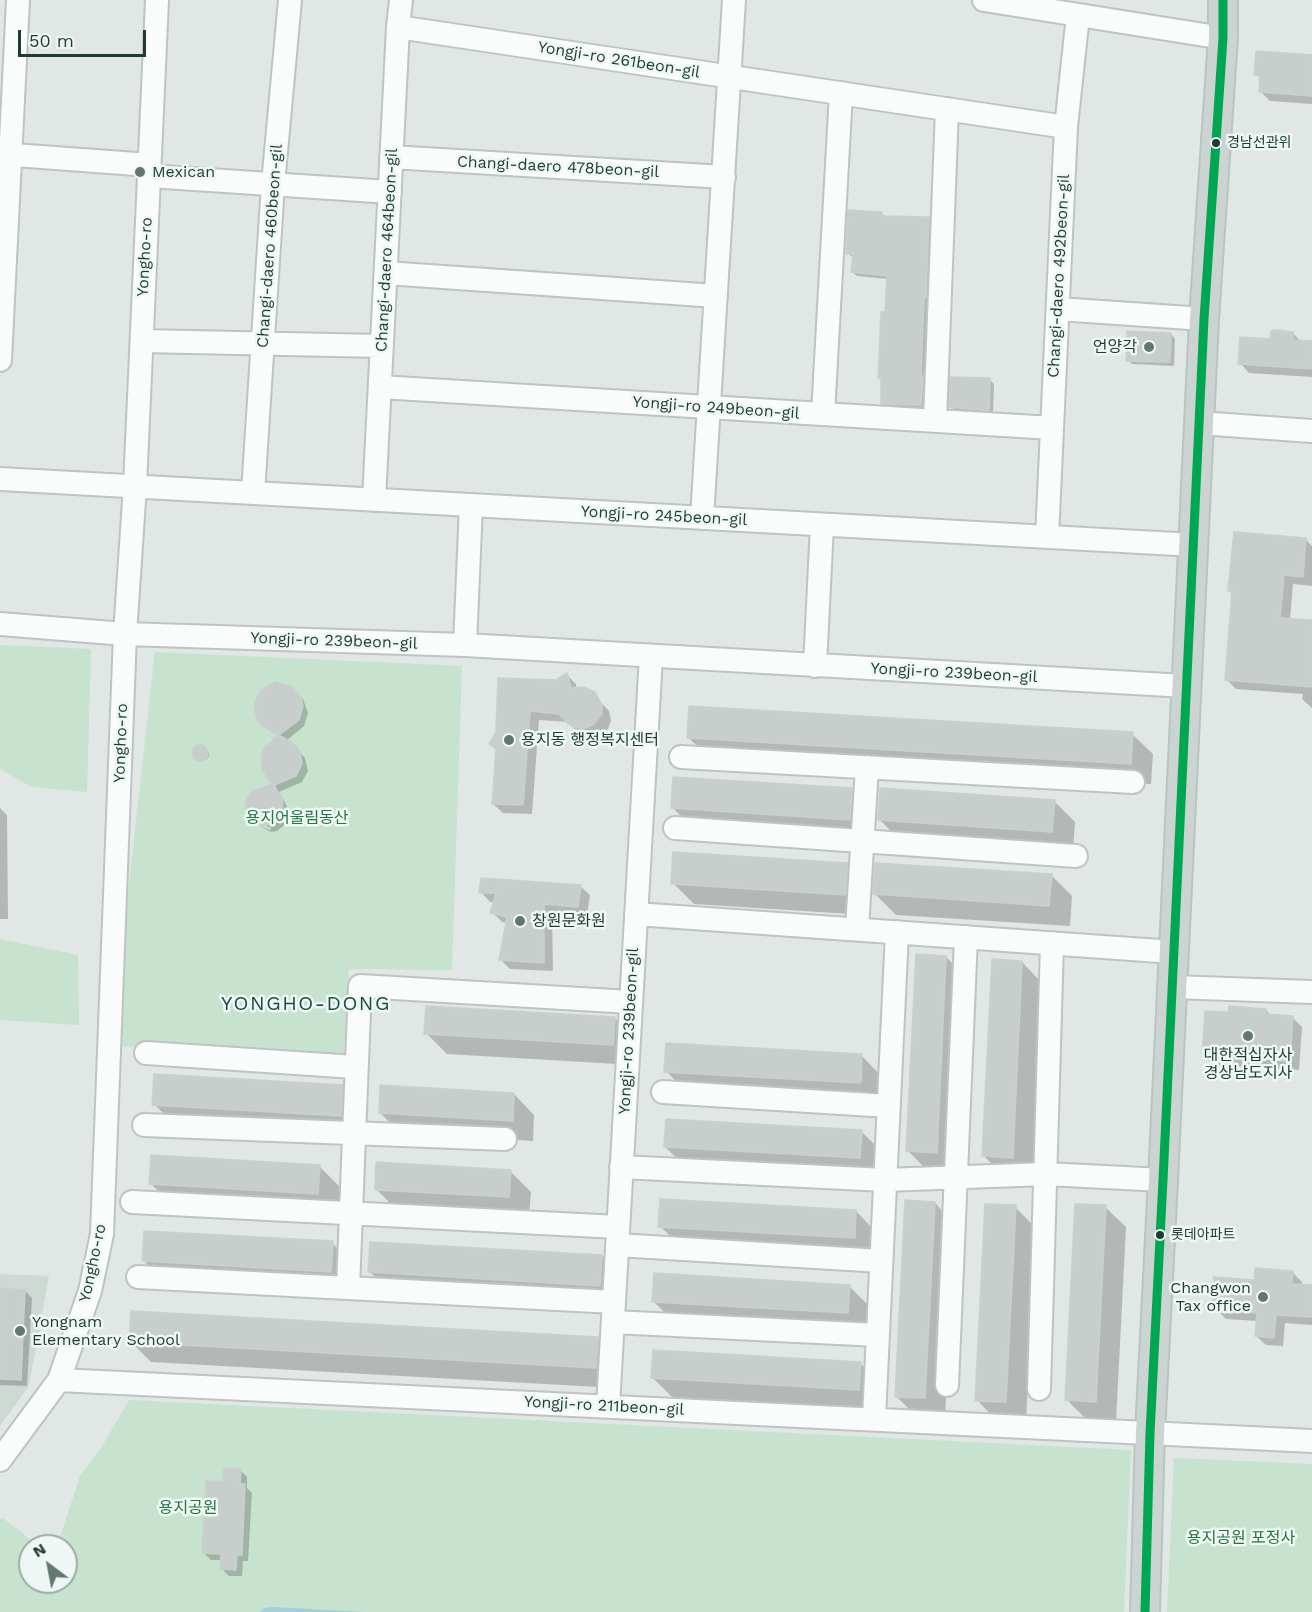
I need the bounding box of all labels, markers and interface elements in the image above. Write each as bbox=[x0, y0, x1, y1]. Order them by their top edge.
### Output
scale bar bbox=[21, 18, 148, 56]
text: 50 m bbox=[29, 30, 74, 51]
street label: Yongji-ro 261beon-gil bbox=[537, 38, 701, 82]
place label: 경남선관위 bbox=[1227, 135, 1291, 151]
marker: 경남선관위 bbox=[1210, 137, 1222, 149]
street label: Changi-daero 460beon-gil bbox=[253, 143, 287, 349]
street label: Changi-daero 464beon-gil bbox=[372, 147, 402, 353]
street label: Changi-daero 478beon-gil bbox=[456, 152, 660, 182]
place label: Mexican bbox=[152, 162, 215, 182]
marker: Mexican bbox=[133, 165, 147, 179]
street label: Changi-daero 492beon-gil bbox=[1044, 174, 1074, 378]
street label: Yongho-ro bbox=[133, 217, 157, 297]
place label: 언양각 bbox=[1093, 337, 1137, 357]
marker: 언양각 bbox=[1142, 340, 1156, 354]
street label: Yongji-ro 249beon-gil bbox=[632, 393, 800, 423]
street label: Yongji-ro 245beon-gil bbox=[580, 502, 748, 530]
street label: Yongji-ro 239beon-gil bbox=[250, 628, 418, 654]
street label: Yongji-ro 239beon-gil bbox=[870, 659, 1038, 687]
street label: Yongho-ro bbox=[110, 703, 132, 783]
place label: 용지동 행정복지센터 bbox=[521, 730, 659, 750]
marker: 용지동 행정복지센터 bbox=[502, 733, 516, 747]
park label: 용지어울림동산 bbox=[245, 808, 349, 828]
place label: 창원문화원 bbox=[532, 911, 606, 931]
marker: 창원문화원 bbox=[513, 914, 527, 928]
street label: Yongji-ro 239beon-gil bbox=[615, 947, 643, 1115]
district label: YONGHO-DONG bbox=[221, 992, 391, 1016]
marker: 대한적십자사 경상남도지사 bbox=[1241, 1029, 1255, 1043]
place label: 대한적십자사 경상남도지사 bbox=[1204, 1045, 1292, 1083]
street label: Yongho-ro bbox=[75, 1222, 111, 1304]
place label: 롯데아파트 bbox=[1171, 1227, 1235, 1243]
marker: 롯데아파트 bbox=[1154, 1229, 1166, 1241]
place label: Changwon Tax office bbox=[1170, 1278, 1251, 1316]
marker: Changwon Tax office bbox=[1256, 1290, 1270, 1304]
place label: Yongnam Elementary School bbox=[32, 1312, 180, 1350]
marker: Yongnam Elementary School bbox=[13, 1324, 27, 1338]
street label: Yongji-ro 211beon-gil bbox=[523, 1392, 685, 1420]
park label: 용지공원 bbox=[159, 1498, 217, 1518]
park label: 용지공원 포정사 bbox=[1187, 1528, 1295, 1548]
north arrow bbox=[18, 1534, 78, 1594]
text: N bbox=[29, 1539, 49, 1561]

